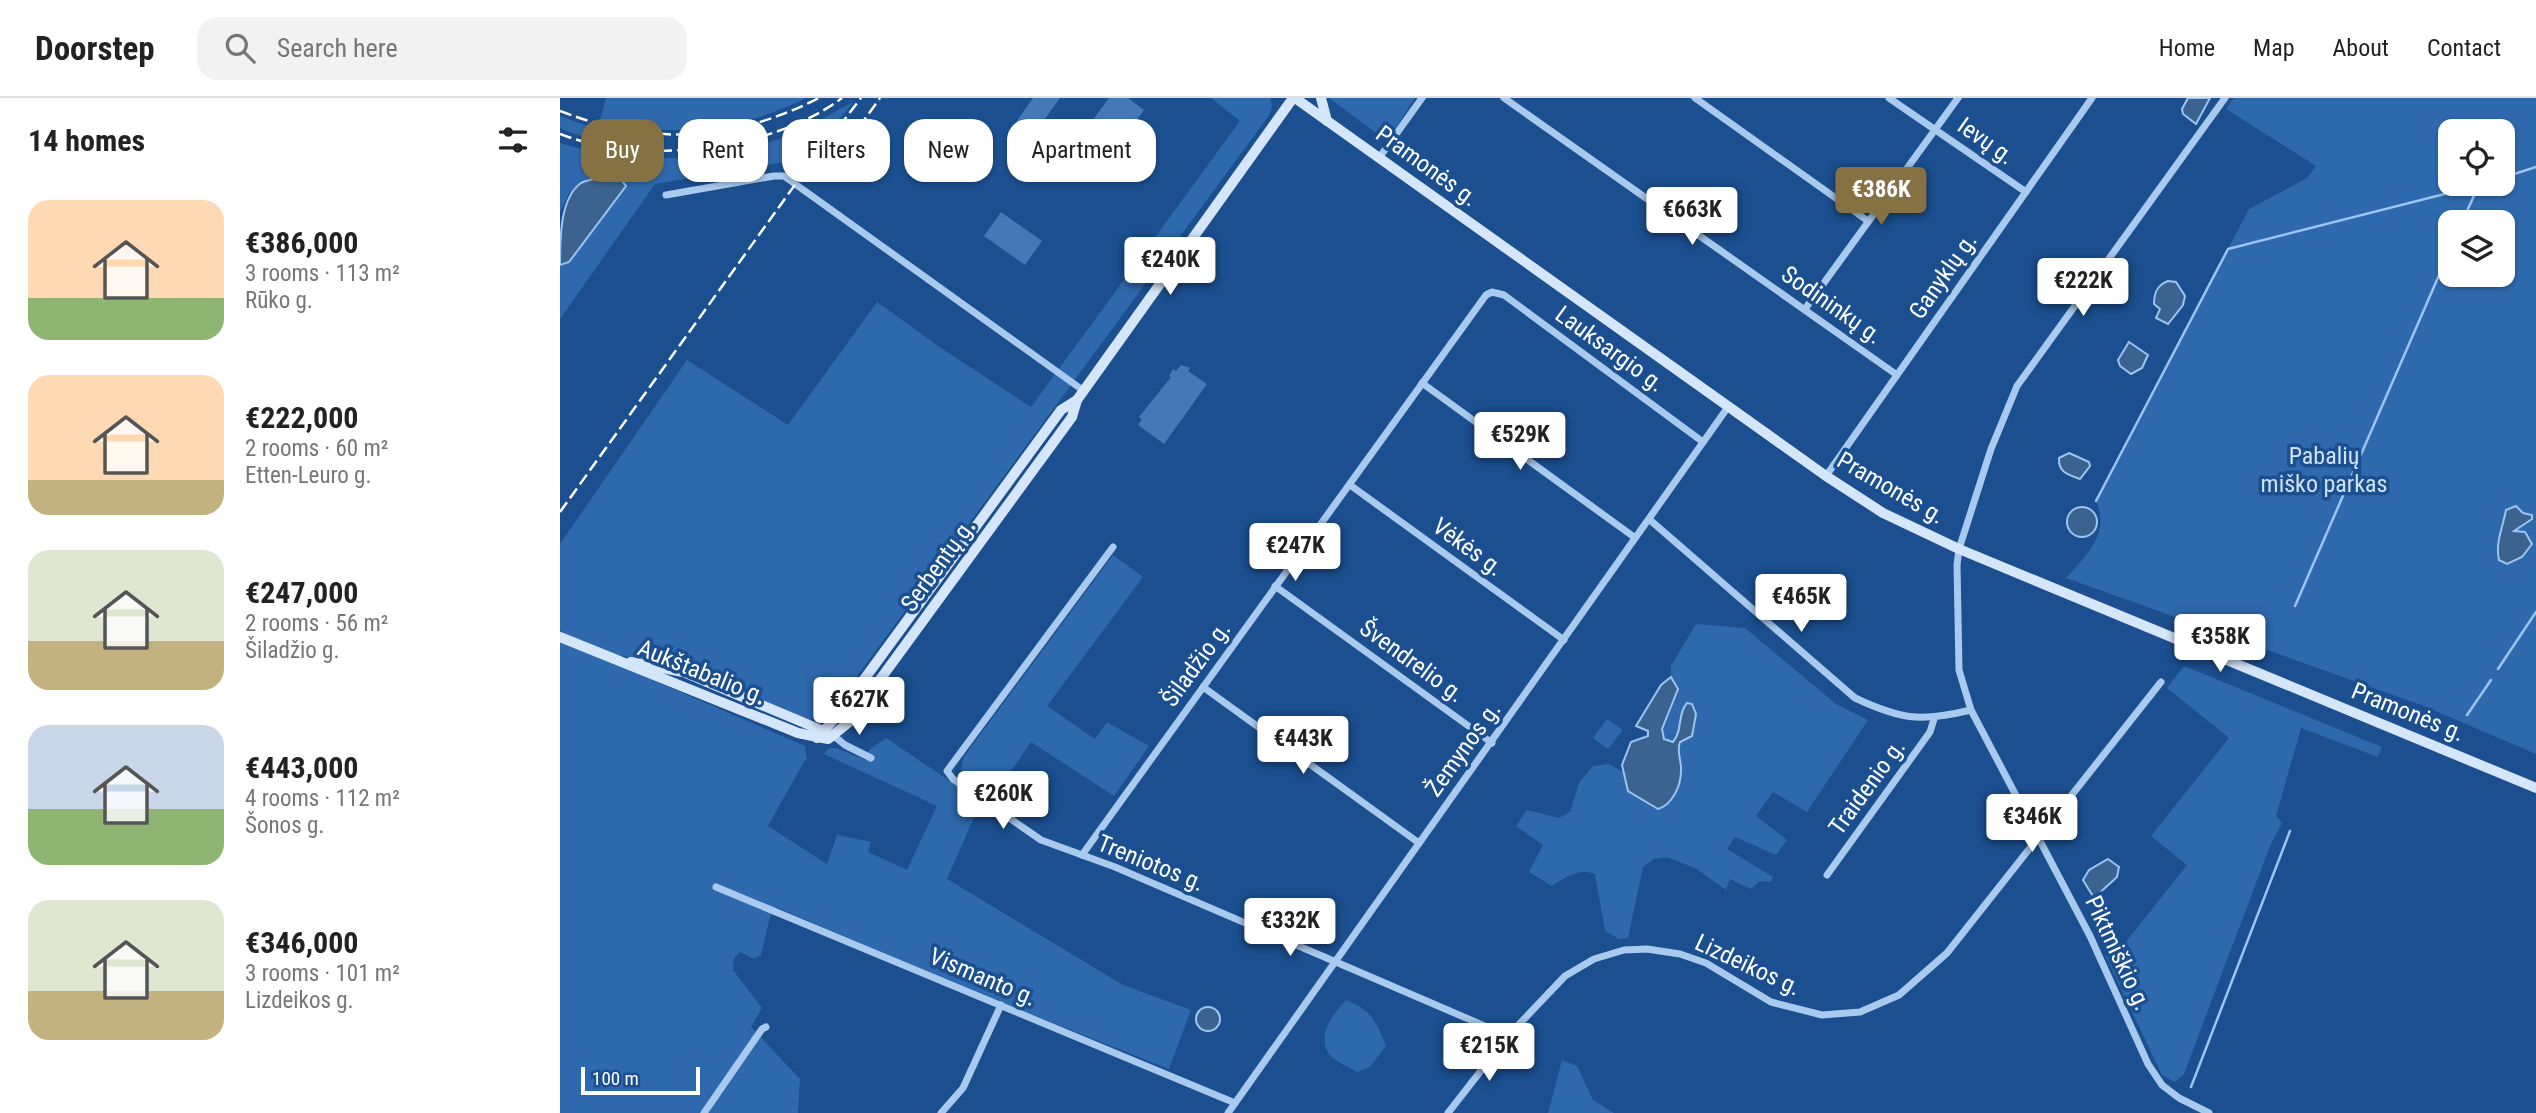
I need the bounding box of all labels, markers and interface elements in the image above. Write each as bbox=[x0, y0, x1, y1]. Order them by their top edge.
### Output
search box bbox=[197, 17, 687, 80]
text: Doorstep bbox=[35, 29, 155, 68]
icon: search bbox=[221, 29, 259, 67]
text: Search here bbox=[277, 33, 398, 63]
text: Home bbox=[2159, 34, 2215, 62]
text: Map bbox=[2253, 34, 2295, 62]
text: About bbox=[2333, 34, 2389, 62]
text: Contact bbox=[2427, 34, 2501, 62]
street label: Ievų g. bbox=[1952, 112, 2020, 170]
chip: Buy bbox=[581, 119, 664, 182]
chip: Rent bbox=[678, 119, 768, 182]
chip: Filters bbox=[782, 119, 890, 182]
chip: New bbox=[904, 119, 993, 182]
chip: Apartment bbox=[1007, 119, 1156, 182]
map controls bbox=[2438, 119, 2515, 287]
button: locate bbox=[2438, 119, 2515, 196]
street label: Pramonės g. bbox=[1371, 120, 1483, 212]
icon: filters bbox=[494, 121, 532, 159]
text: 14 homes bbox=[28, 123, 145, 158]
pin: €386K bbox=[1832, 167, 1930, 227]
text: €386K bbox=[1851, 176, 1911, 203]
pin: €663K bbox=[1643, 188, 1741, 247]
text: €663K bbox=[1662, 196, 1722, 223]
button: layers bbox=[2438, 210, 2515, 287]
text: €386,000 bbox=[245, 225, 358, 260]
street label: Ganyklų g. bbox=[1903, 227, 1983, 325]
icon: home bbox=[84, 228, 168, 312]
pin: €240K bbox=[1121, 238, 1219, 297]
text: €240K bbox=[1140, 246, 1200, 273]
pin: €222K bbox=[2034, 258, 2132, 318]
text: 3 rooms · 113 m² bbox=[245, 260, 400, 287]
street label: Sodininkų g. bbox=[1776, 260, 1888, 350]
text: €222K bbox=[2053, 267, 2113, 294]
text: Rūko g. bbox=[245, 287, 313, 314]
street label: Lauksargio g. bbox=[1550, 300, 1670, 398]
text: €222,000 bbox=[245, 400, 358, 435]
icon: home bbox=[84, 403, 168, 487]
pin: €529K bbox=[1471, 412, 1569, 472]
text: €529K bbox=[1490, 421, 1550, 448]
text: 2 rooms · 60 m² bbox=[245, 435, 388, 462]
park label: Pabalių miško parkas bbox=[2261, 442, 2387, 498]
street label: Pramonės g. bbox=[1832, 446, 1950, 530]
text: Etten-Leuro g. bbox=[245, 462, 372, 489]
street label: Vėkės g. bbox=[1427, 512, 1509, 582]
street label: Serbentų g. bbox=[895, 513, 981, 617]
pin: €247K bbox=[1246, 524, 1344, 583]
text: €247K bbox=[1265, 532, 1325, 559]
pin: €465K bbox=[1752, 574, 1850, 634]
text: €247,000 bbox=[245, 575, 358, 610]
icon: home bbox=[84, 578, 168, 662]
text: €465K bbox=[1771, 583, 1831, 610]
text: 2 rooms · 56 m² bbox=[245, 610, 388, 637]
street label: Švendrelio g. bbox=[1354, 614, 1470, 708]
pin: €358K bbox=[2171, 614, 2269, 674]
street label: Šiladžio g. bbox=[1156, 616, 1236, 712]
text: €358K bbox=[2190, 623, 2250, 650]
street label: Aukštabalio g. bbox=[634, 634, 770, 710]
text: Šiladžio g. bbox=[245, 637, 340, 664]
street label: Pramonės g. bbox=[2347, 677, 2469, 747]
pin: €627K bbox=[810, 678, 908, 737]
text: €627K bbox=[829, 686, 889, 713]
street label: Žemynos g. bbox=[1419, 696, 1507, 802]
pin: €443K bbox=[1254, 716, 1352, 776]
text: €443K bbox=[1273, 725, 1333, 752]
street label: Traidenio g. bbox=[1823, 734, 1911, 840]
text: €443,000 bbox=[245, 750, 358, 785]
icon: home bbox=[84, 753, 168, 837]
pin: €260K bbox=[954, 772, 1052, 831]
text: €260K bbox=[973, 780, 1033, 807]
text: 4 rooms · 112 m² bbox=[245, 785, 400, 812]
pin: €346K bbox=[1983, 794, 2081, 854]
text: €346K bbox=[2002, 803, 2062, 830]
text: Šonos g. bbox=[245, 812, 324, 839]
street label: Treniotos g. bbox=[1094, 829, 1208, 897]
street label: Piktmiškio g. bbox=[2079, 891, 2157, 1015]
pin: €332K bbox=[1241, 898, 1339, 958]
text: €332K bbox=[1260, 907, 1320, 934]
text: €346,000 bbox=[245, 925, 358, 960]
icon: home bbox=[84, 928, 168, 1012]
street label: Lizdeikos g. bbox=[1691, 928, 1805, 1002]
street label: Vismanto g. bbox=[925, 942, 1041, 1012]
text: 3 rooms · 101 m² bbox=[245, 960, 400, 987]
text: Lizdeikos g. bbox=[245, 987, 354, 1014]
pin: €215K bbox=[1440, 1024, 1538, 1083]
text: €215K bbox=[1459, 1032, 1519, 1059]
scale bar bbox=[581, 1064, 700, 1096]
text: 100 m bbox=[592, 1067, 639, 1090]

